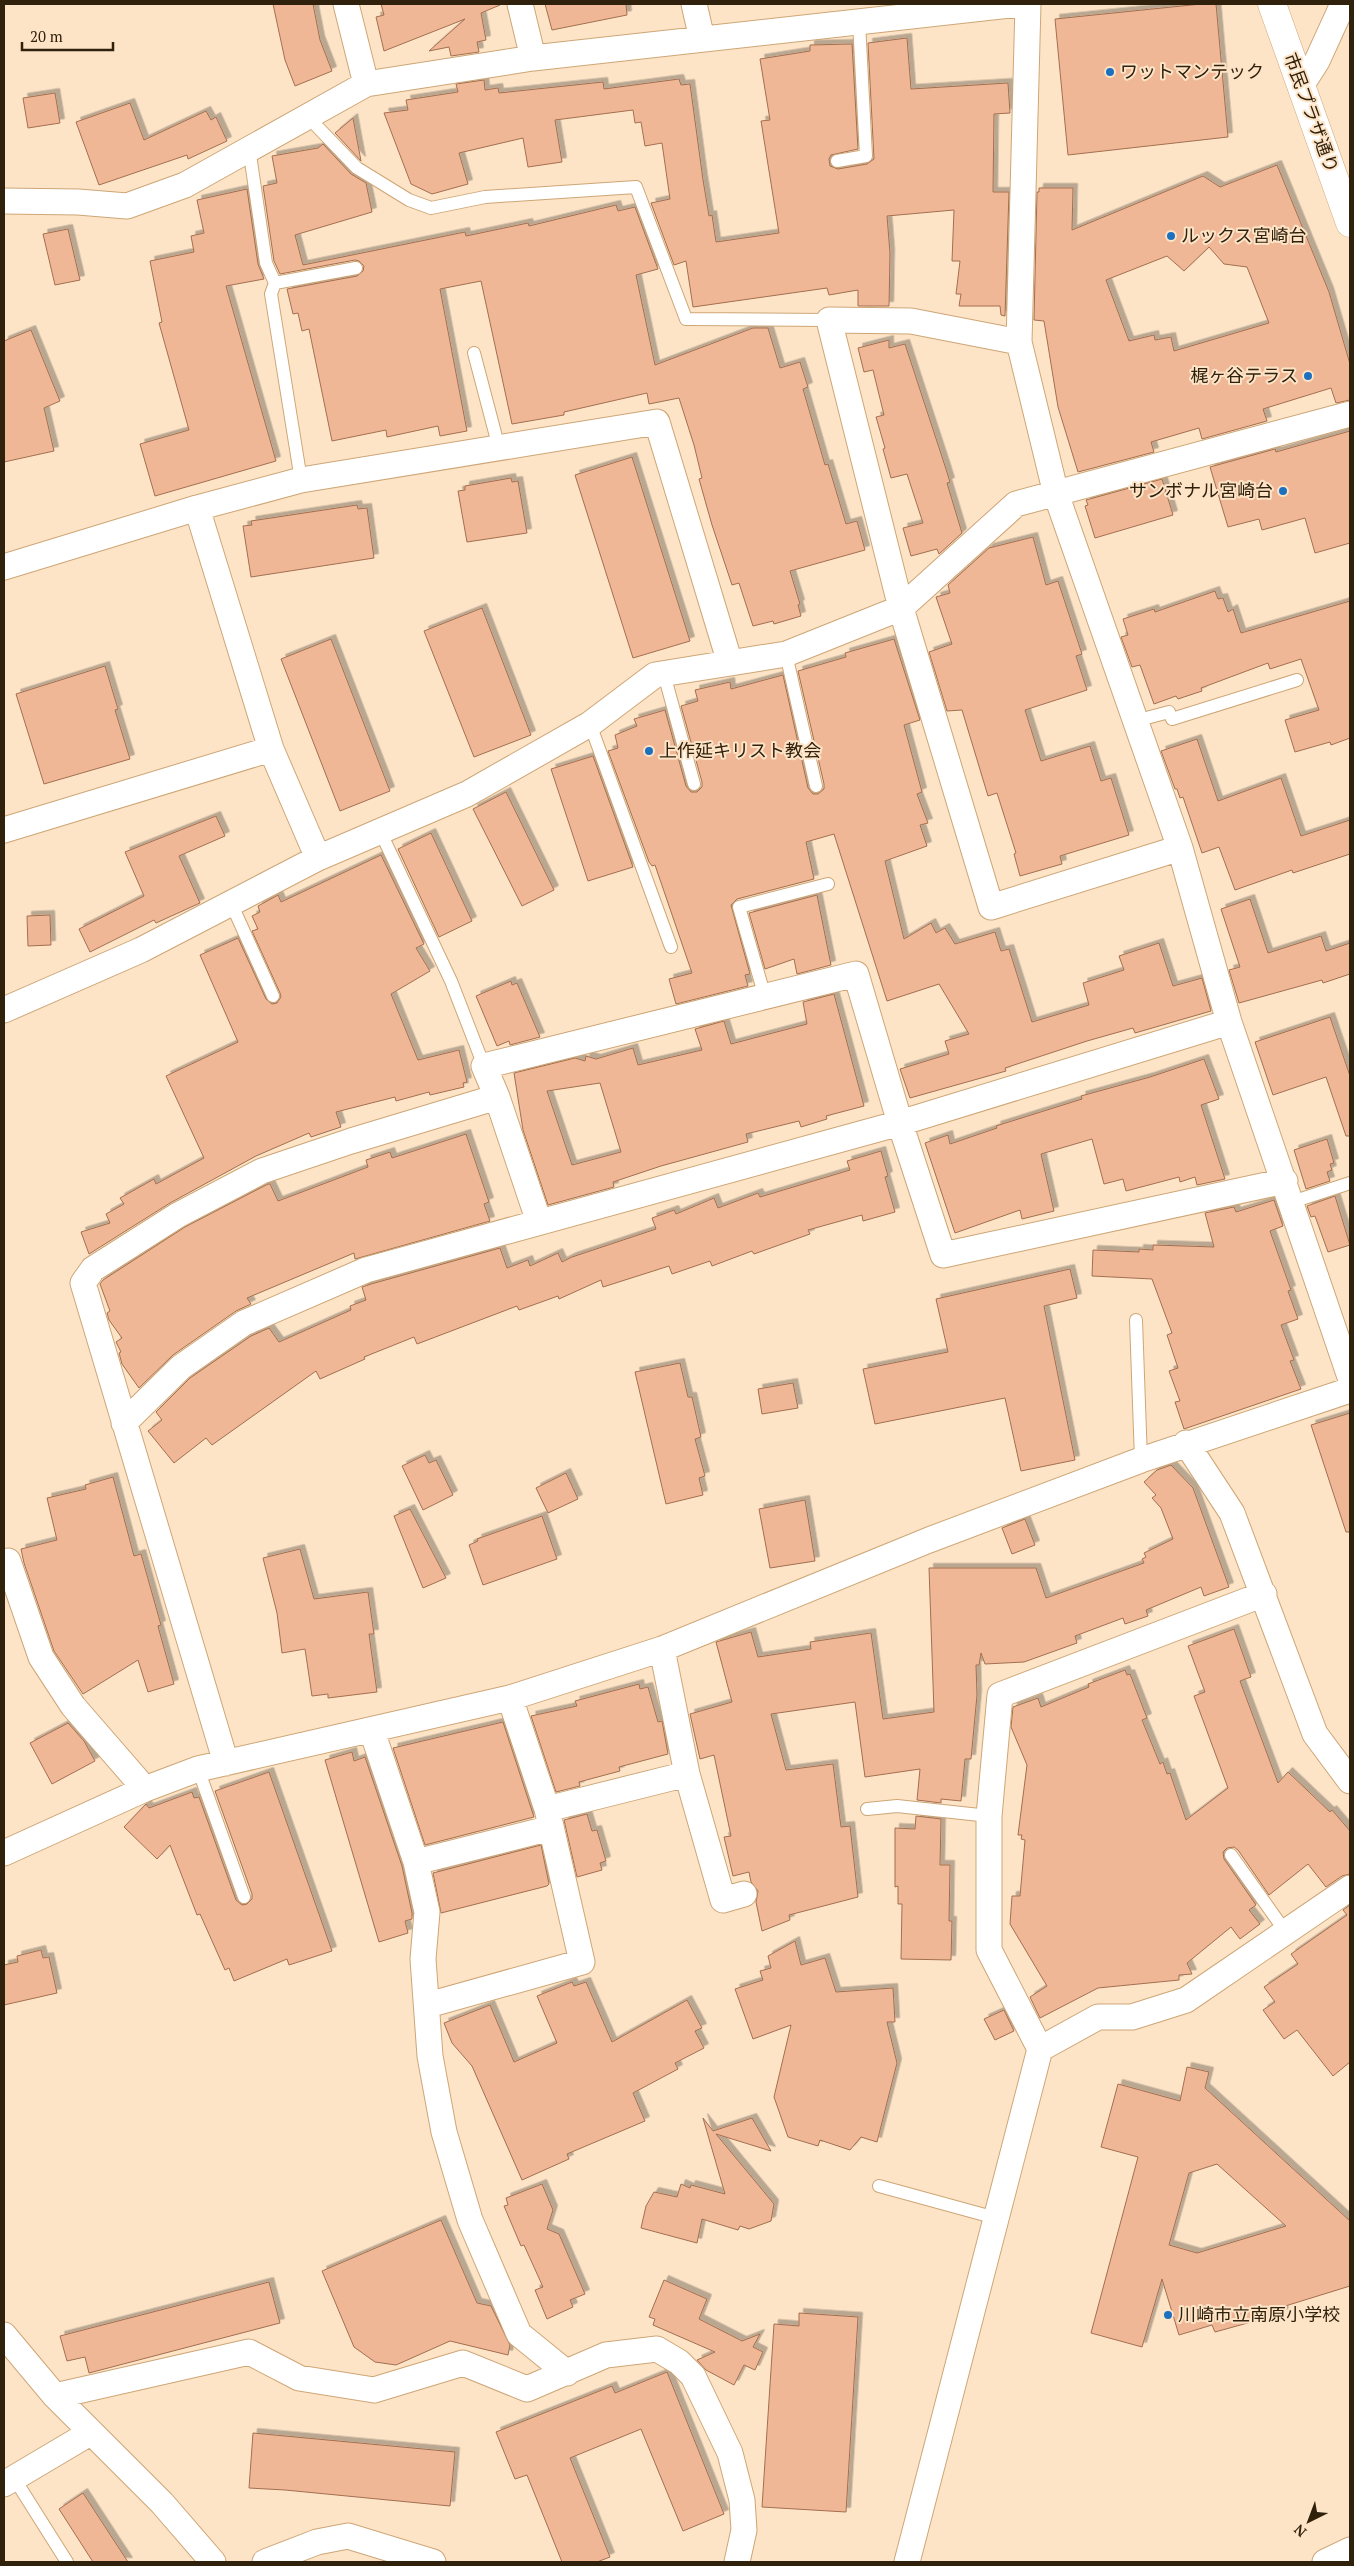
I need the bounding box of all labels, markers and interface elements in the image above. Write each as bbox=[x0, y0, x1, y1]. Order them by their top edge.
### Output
scale bar bbox=[22, 20, 114, 52]
text: 20 m bbox=[30, 26, 63, 46]
street label: 市民プラザ通り bbox=[1279, 49, 1345, 176]
place label: ワットマンテック bbox=[1120, 59, 1264, 83]
marker: ワットマンテック bbox=[1104, 66, 1116, 78]
place label: ルックス宮崎台 bbox=[1181, 223, 1306, 247]
marker: ルックス宮崎台 bbox=[1165, 230, 1177, 242]
place label: 梶ヶ谷テラス bbox=[1190, 363, 1298, 387]
marker: 梶ヶ谷テラス bbox=[1302, 370, 1314, 382]
place label: サンボナル宮崎台 bbox=[1129, 478, 1273, 502]
marker: サンボナル宮崎台 bbox=[1277, 485, 1289, 497]
place label: 上作延キリスト教会 bbox=[659, 738, 821, 762]
marker: 上作延キリスト教会 bbox=[643, 745, 655, 757]
place label: 川崎市立南原小学校 bbox=[1178, 2302, 1340, 2326]
marker: 川崎市立南原小学校 bbox=[1162, 2309, 1174, 2321]
north arrow bbox=[1284, 2496, 1334, 2546]
text: N bbox=[1289, 2520, 1310, 2542]

